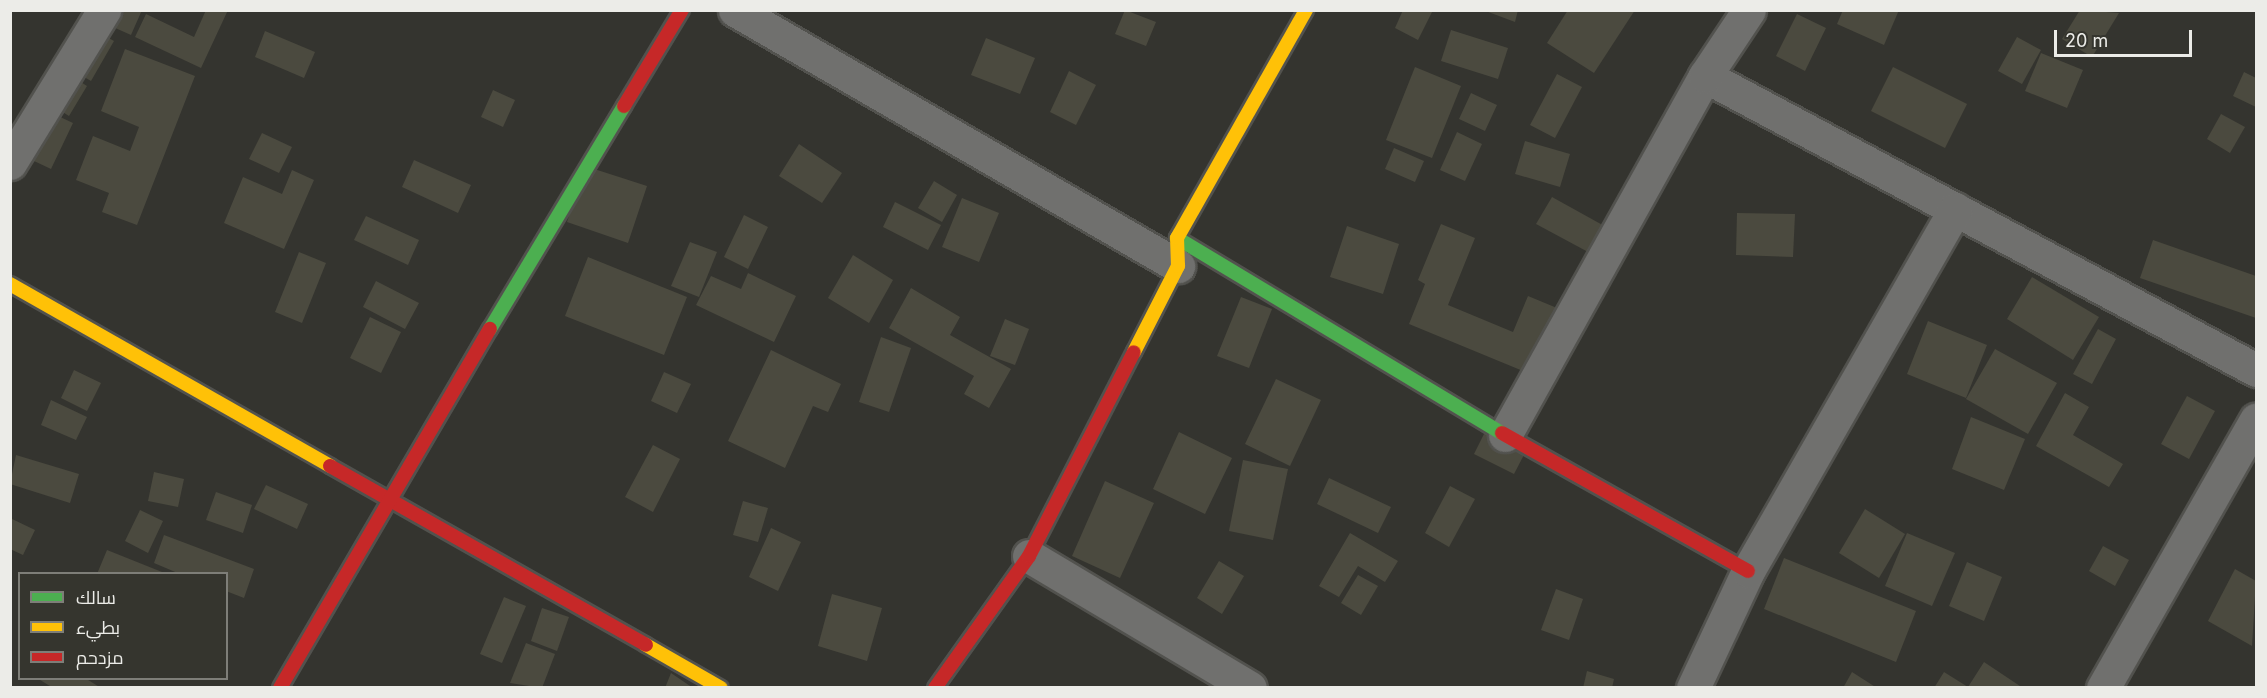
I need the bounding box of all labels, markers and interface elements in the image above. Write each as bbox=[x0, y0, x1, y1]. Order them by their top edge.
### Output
scale bar bbox=[2057, 18, 2195, 56]
text: 20 m bbox=[2065, 30, 2108, 51]
legend bbox=[18, 572, 228, 680]
text: سالك bbox=[76, 587, 116, 608]
text: بطيء bbox=[76, 617, 120, 638]
text: مزدحم bbox=[76, 647, 124, 668]

